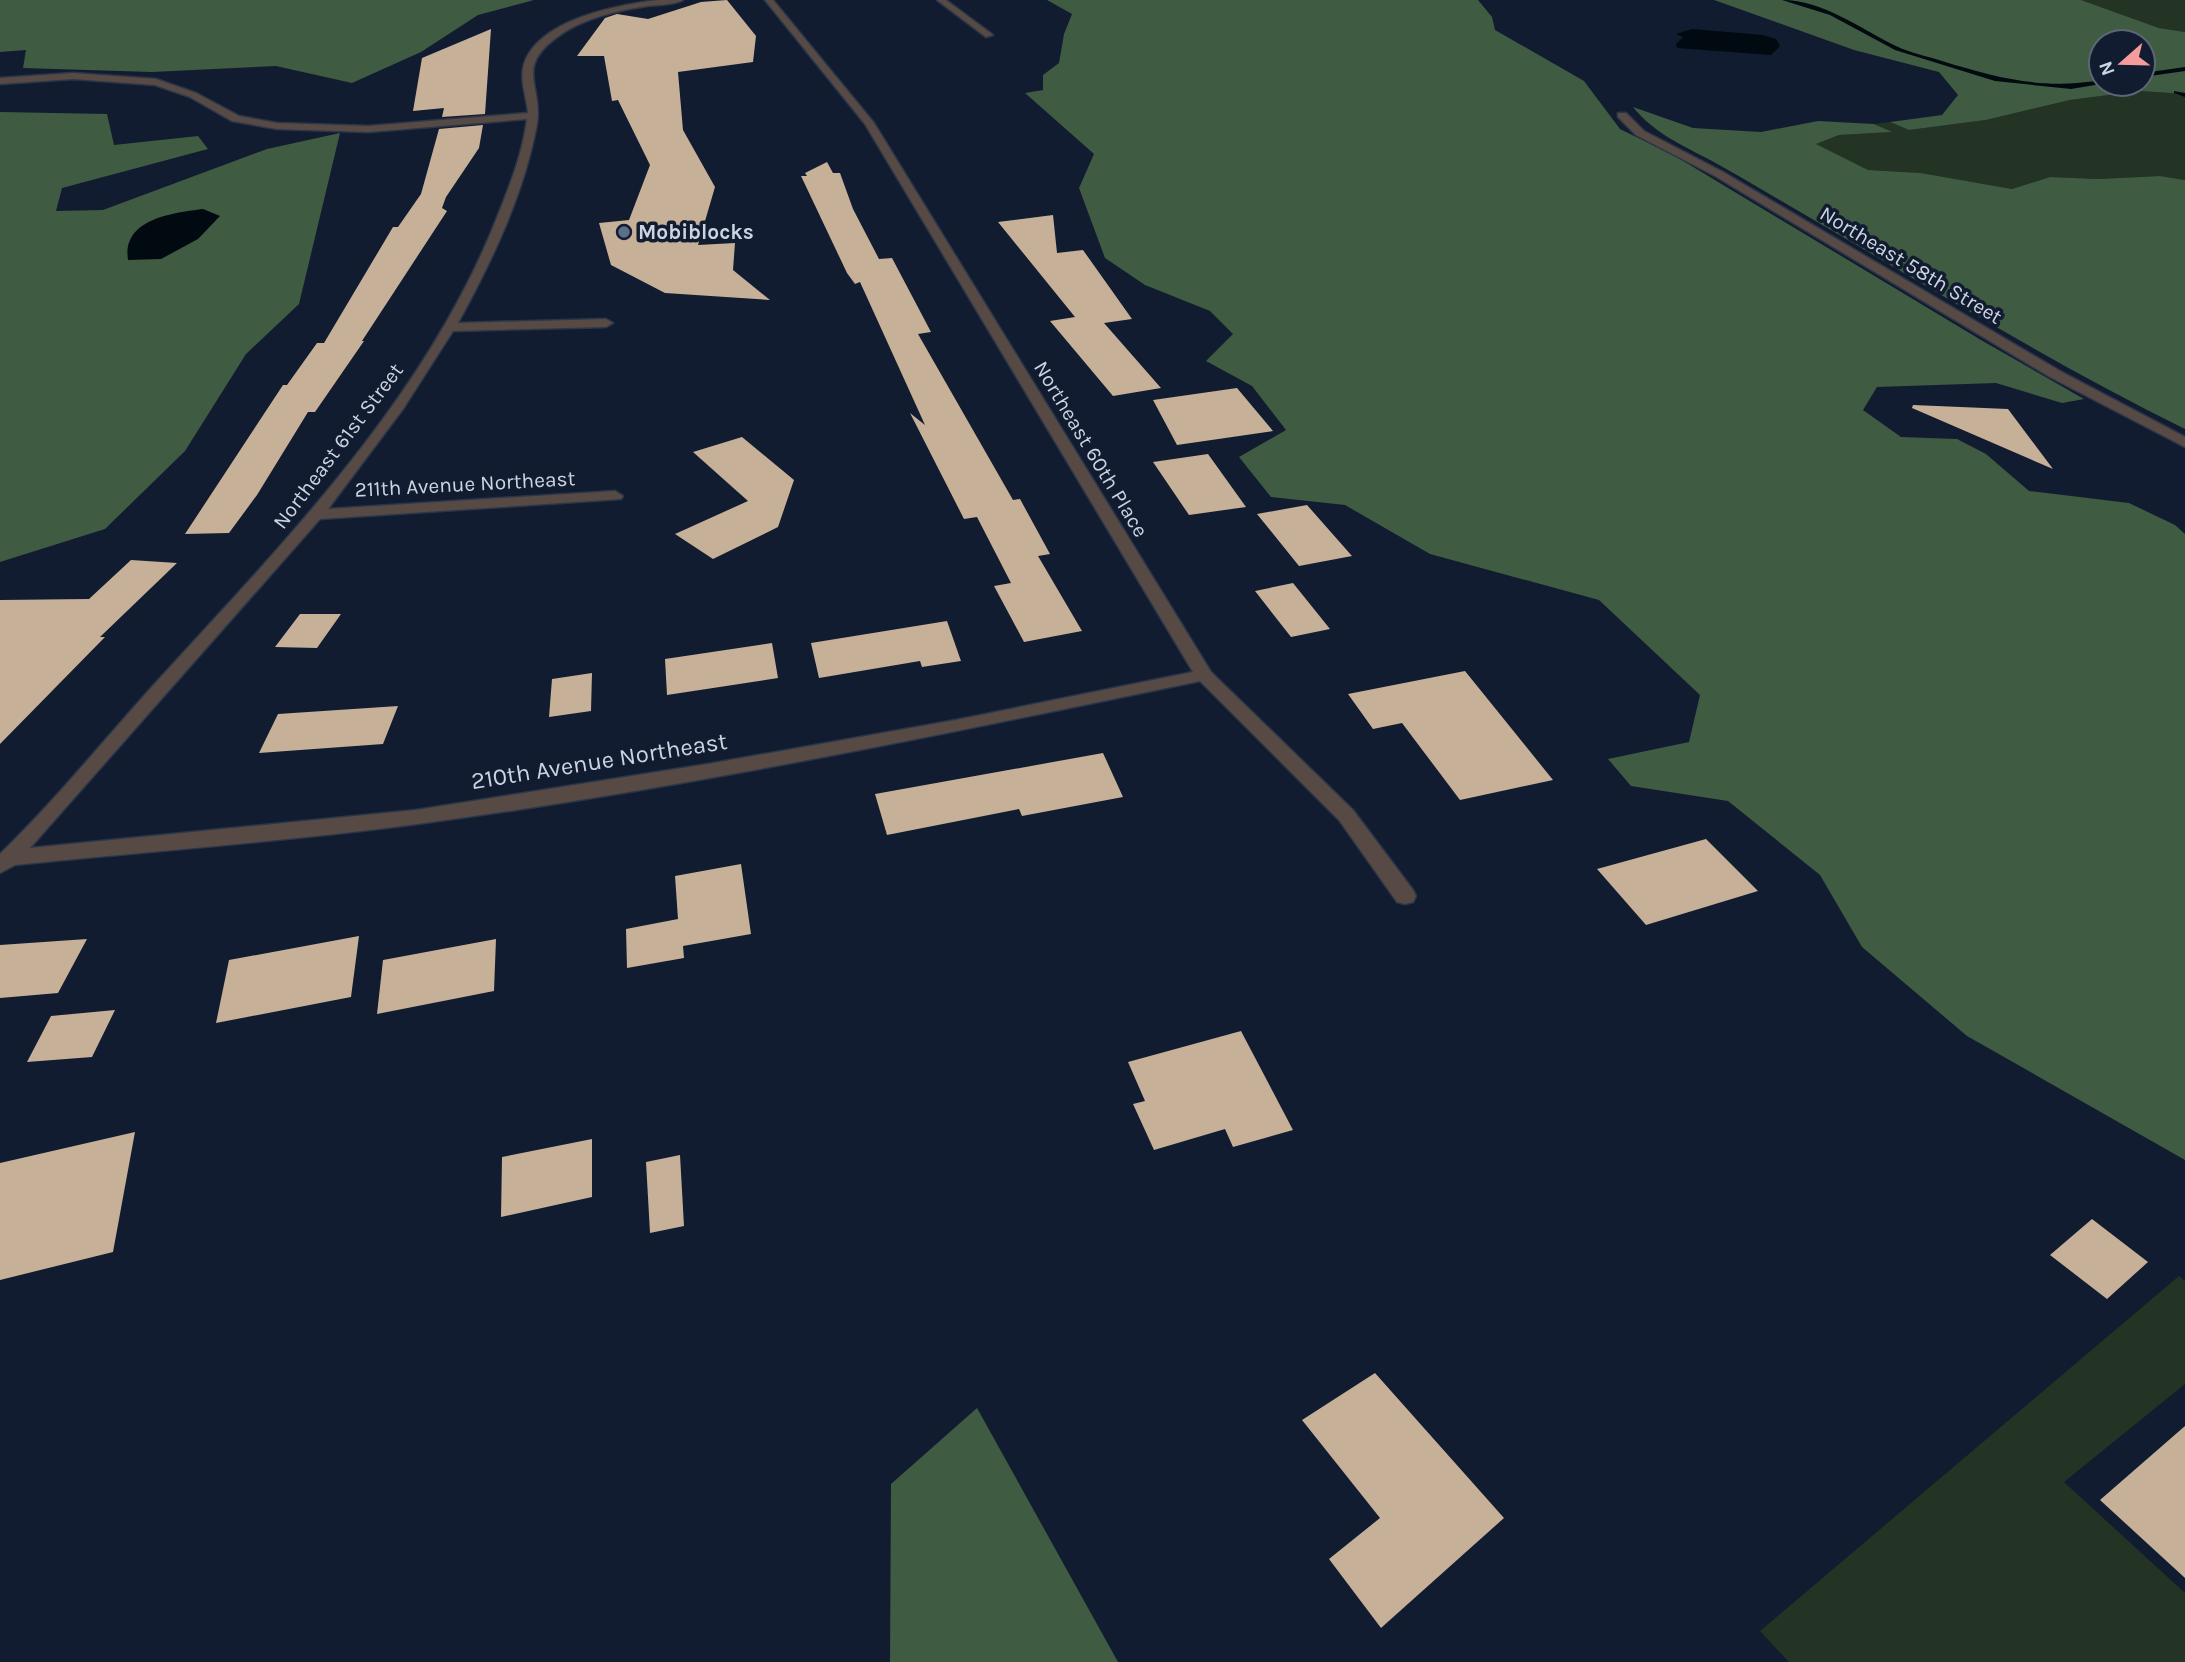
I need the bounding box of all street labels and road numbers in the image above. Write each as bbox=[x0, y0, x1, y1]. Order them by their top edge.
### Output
street label: Northeast 58th Street bbox=[1816, 201, 2007, 329]
street label: Northeast 60th Place bbox=[1029, 357, 1153, 541]
street label: Northeast 61st Street bbox=[268, 359, 408, 533]
street label: 211th Avenue Northeast bbox=[354, 466, 576, 502]
street label: 210th Avenue Northeast bbox=[469, 727, 729, 795]

